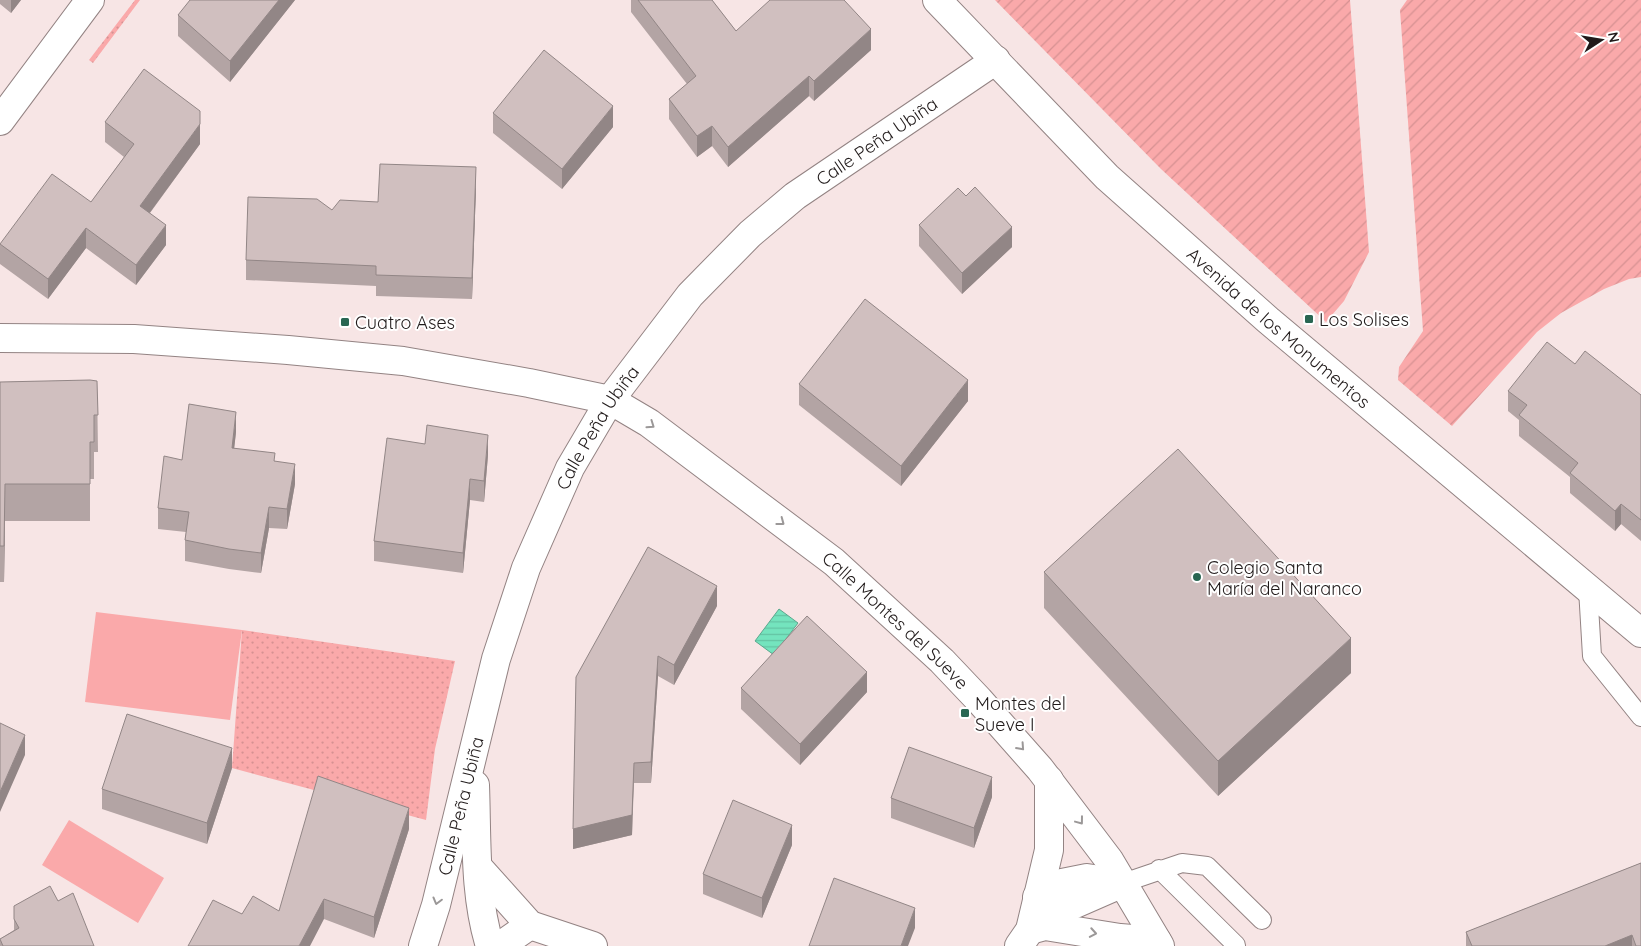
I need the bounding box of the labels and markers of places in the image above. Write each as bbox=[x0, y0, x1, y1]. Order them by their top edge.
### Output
place label: Los Solises bbox=[1319, 308, 1409, 331]
place label: Cuatro Ases bbox=[355, 311, 455, 334]
marker: Los Solises bbox=[1303, 313, 1315, 325]
marker: Cuatro Ases bbox=[339, 316, 351, 328]
place label: Colegio Santa María del Naranco bbox=[1207, 556, 1362, 600]
marker: Colegio Santa María del Naranco bbox=[1191, 571, 1203, 583]
place label: Montes del Sueve I bbox=[975, 692, 1066, 736]
marker: Montes del Sueve I bbox=[959, 707, 971, 719]

